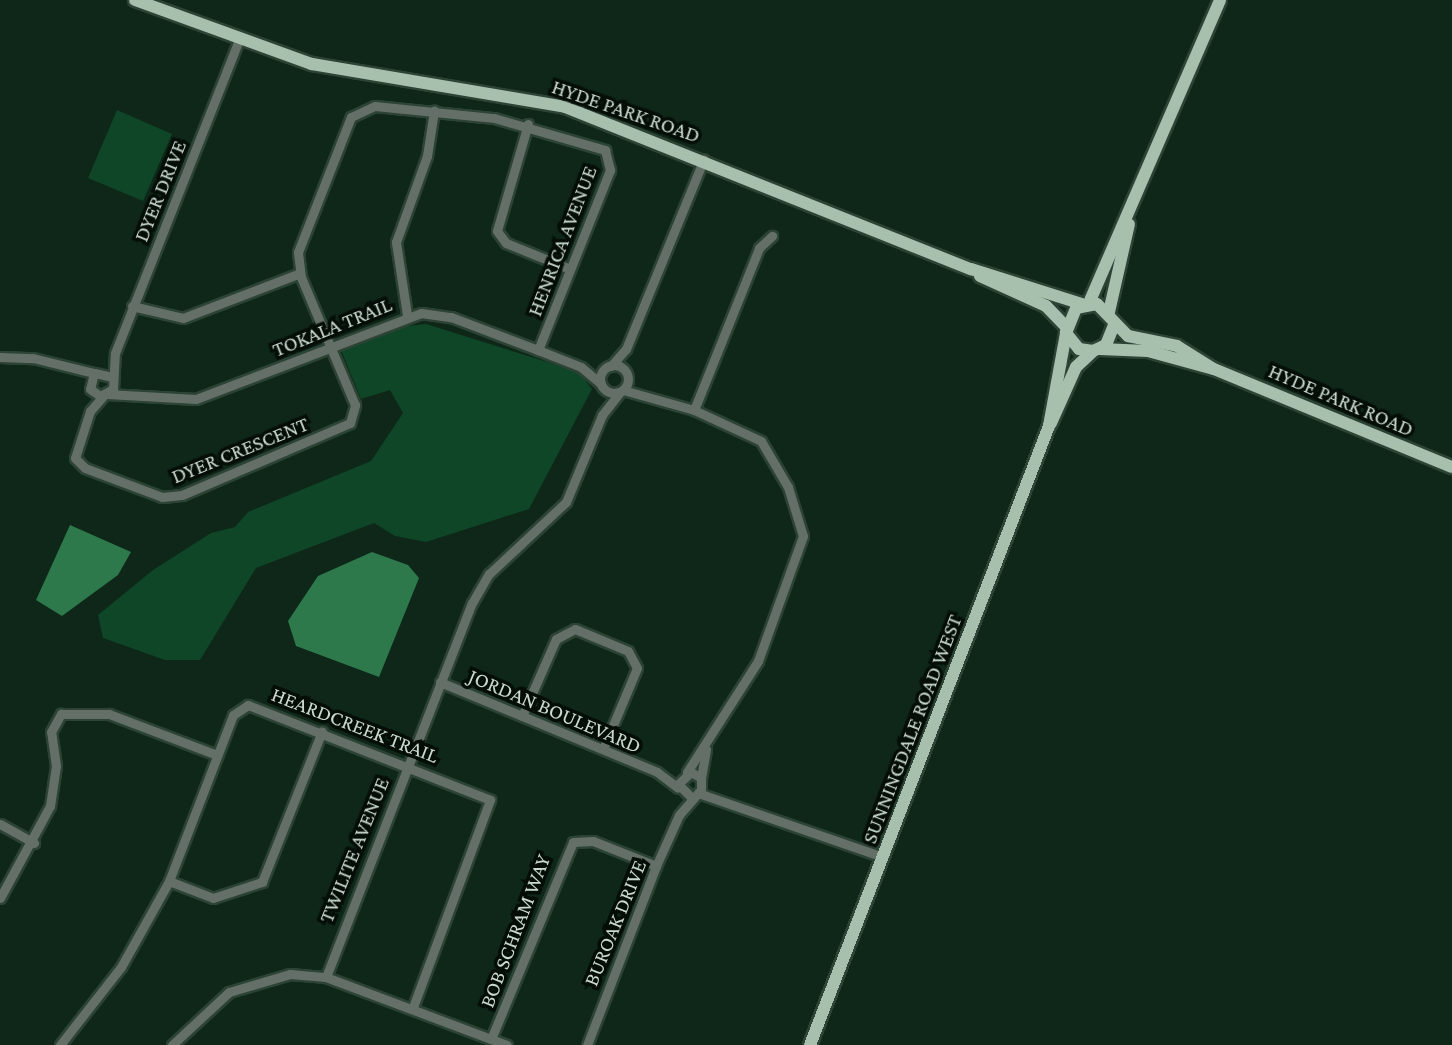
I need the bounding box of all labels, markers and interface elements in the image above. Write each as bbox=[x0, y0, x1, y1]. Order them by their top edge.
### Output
street label: HYDE PARK ROAD bbox=[549, 74, 703, 148]
street label: DYER DRIVE bbox=[128, 137, 192, 245]
street label: HENRICA AVENUE bbox=[522, 162, 602, 320]
street label: TOKALA TRAIL bbox=[269, 292, 395, 362]
street label: HYDE PARK ROAD bbox=[1265, 358, 1417, 442]
street label: DYER CRESCENT bbox=[168, 411, 312, 489]
street label: SUNNINGDALE ROAD WEST bbox=[857, 611, 967, 847]
street label: JORDAN BOULEVARD bbox=[465, 663, 645, 759]
street label: HEARDCREEK TRAIL bbox=[268, 682, 442, 768]
street label: TWILITE AVENUE bbox=[313, 774, 395, 926]
street label: BOB SCHRAM WAY bbox=[474, 851, 556, 1011]
street label: BUROAK DRIVE bbox=[578, 856, 652, 990]

